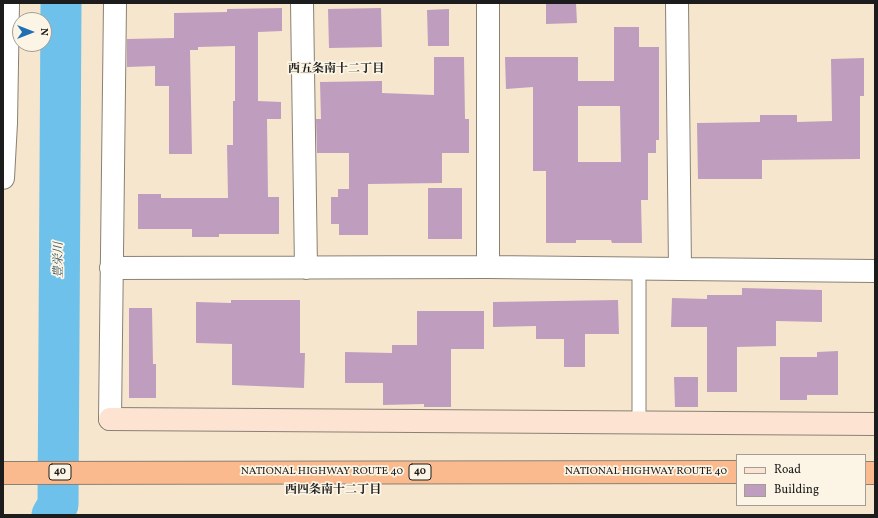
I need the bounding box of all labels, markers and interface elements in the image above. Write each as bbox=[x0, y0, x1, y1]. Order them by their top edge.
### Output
north arrow bbox=[12, 12, 52, 52]
text: N bbox=[36, 28, 51, 36]
district label: 西五条南十二丁目 bbox=[288, 63, 384, 77]
water label: 豊栄川 bbox=[53, 242, 67, 278]
legend bbox=[736, 454, 866, 506]
text: Road bbox=[774, 462, 801, 478]
road number: 40 bbox=[49, 464, 71, 480]
road number: 40 bbox=[409, 464, 431, 480]
street label: NATIONAL HIGHWAY ROUTE 40 bbox=[241, 465, 403, 479]
street label: NATIONAL HIGHWAY ROUTE 40 bbox=[565, 465, 727, 479]
text: Building bbox=[774, 482, 819, 498]
district label: 西四条南十二丁目 bbox=[285, 484, 381, 498]

